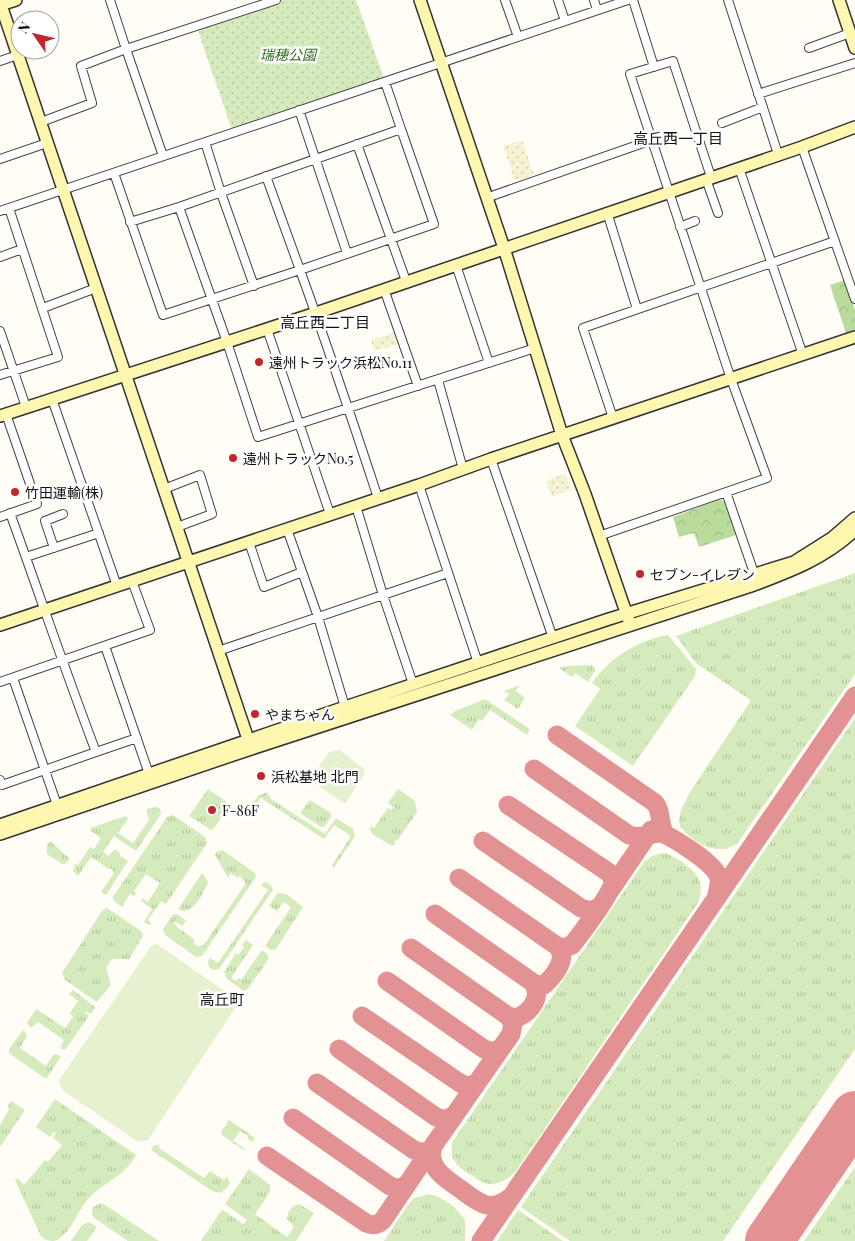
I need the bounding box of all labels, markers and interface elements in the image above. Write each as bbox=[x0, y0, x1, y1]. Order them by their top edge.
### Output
north arrow bbox=[10, 10, 60, 60]
text: N bbox=[13, 18, 35, 37]
park label: 瑞穂公園 bbox=[260, 45, 318, 64]
district label: 高丘西一丁目 bbox=[633, 128, 723, 148]
district label: 高丘西二丁目 bbox=[280, 312, 370, 332]
place label: 遠州トラック浜松No.11 bbox=[269, 353, 412, 372]
marker: 遠州トラック浜松No.11 bbox=[253, 356, 265, 368]
place label: 遠州トラックNo.5 bbox=[243, 449, 354, 468]
marker: 遠州トラックNo.5 bbox=[227, 452, 239, 464]
place label: 竹田運輸(株) bbox=[25, 483, 103, 502]
marker: 竹田運輸(株) bbox=[9, 486, 21, 498]
place label: セブン-イレブン bbox=[650, 565, 755, 584]
marker: セブン-イレブン bbox=[634, 568, 646, 580]
place label: やまちゃん bbox=[265, 705, 335, 724]
marker: やまちゃん bbox=[249, 708, 261, 720]
place label: 浜松基地 北門 bbox=[271, 767, 359, 786]
marker: 浜松基地 北門 bbox=[255, 770, 267, 782]
place label: F-86F bbox=[222, 801, 259, 820]
marker: F-86F bbox=[206, 804, 218, 816]
district label: 高丘町 bbox=[199, 989, 245, 1009]

